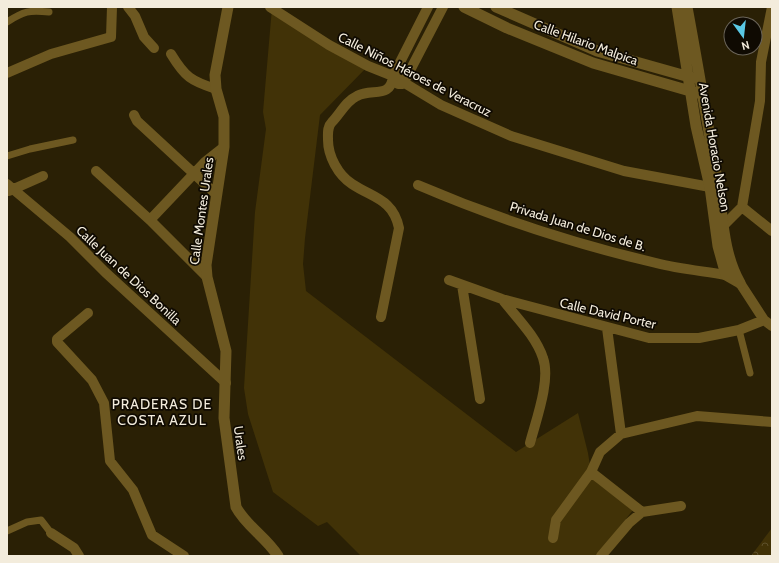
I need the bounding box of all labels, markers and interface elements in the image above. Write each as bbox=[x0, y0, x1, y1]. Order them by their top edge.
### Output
street label: Calle Hilario Malpica bbox=[532, 16, 641, 69]
north arrow bbox=[723, 16, 763, 56]
street label: Calle Niños Héroes de Veracruz bbox=[336, 28, 494, 120]
text: N bbox=[740, 38, 751, 53]
street label: Avenida Horacio Nelson bbox=[696, 81, 734, 213]
street label: Calle Montes Urales bbox=[186, 156, 217, 266]
street label: Privada Juan de Dios de B. bbox=[508, 198, 648, 254]
street label: Calle Juan de Dios Bonilla bbox=[73, 222, 185, 328]
street label: Calle David Porter bbox=[558, 294, 658, 332]
district label: PRADERAS DE COSTA AZUL bbox=[112, 395, 212, 429]
street label: Urales bbox=[231, 425, 251, 462]

